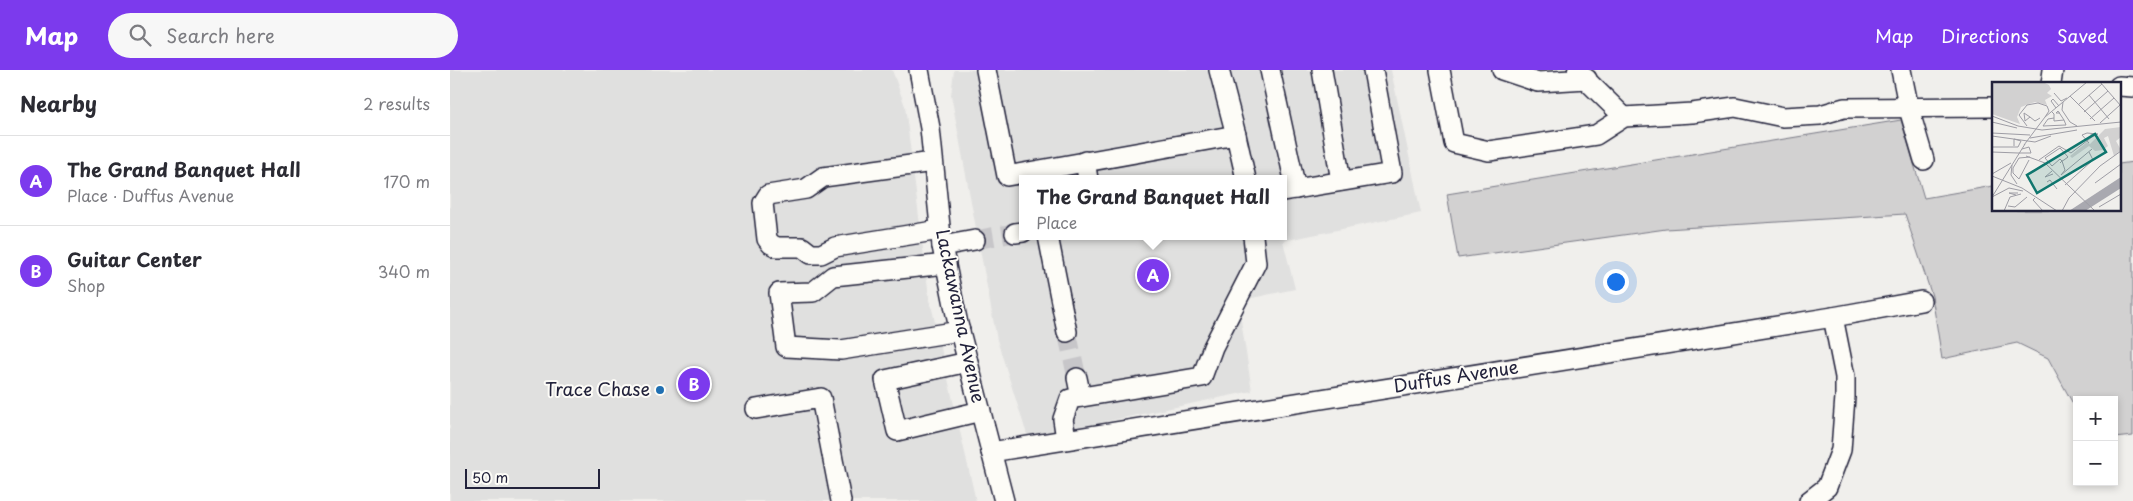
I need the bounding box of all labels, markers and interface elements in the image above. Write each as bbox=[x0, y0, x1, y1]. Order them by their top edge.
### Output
search box bbox=[108, 13, 458, 58]
text: Map bbox=[25, 17, 78, 53]
icon: search bbox=[126, 21, 154, 49]
text: Search here bbox=[166, 21, 275, 49]
text: Map bbox=[1875, 22, 1913, 49]
text: Directions bbox=[1941, 22, 2029, 49]
text: Saved bbox=[2057, 22, 2108, 49]
inset map bbox=[1992, 82, 2120, 211]
text: Nearby bbox=[20, 87, 97, 119]
text: 2 results bbox=[363, 91, 430, 115]
text: The Grand Banquet Hall bbox=[67, 155, 300, 183]
text: A bbox=[30, 169, 42, 193]
text: 170 m bbox=[384, 169, 430, 193]
popup bbox=[1019, 175, 1287, 240]
text: The Grand Banquet Hall bbox=[1036, 182, 1270, 210]
text: Place · Duffus Avenue bbox=[67, 183, 234, 207]
text: Place bbox=[1036, 210, 1077, 234]
street label: Lackawanna Avenue bbox=[930, 226, 993, 405]
text: Guitar Center bbox=[67, 245, 202, 273]
pin: A bbox=[1137, 256, 1169, 294]
text: B bbox=[31, 259, 41, 283]
text: 340 m bbox=[378, 259, 430, 283]
your location bbox=[1603, 269, 1629, 295]
text: Shop bbox=[67, 273, 105, 297]
street label: Duffus Avenue bbox=[1391, 352, 1520, 399]
pin: B bbox=[678, 365, 710, 403]
place label: Trace Chase bbox=[545, 375, 650, 402]
marker: Trace Chase bbox=[654, 384, 666, 396]
map controls bbox=[2073, 396, 2118, 486]
button: + bbox=[2073, 396, 2118, 441]
button: − bbox=[2073, 441, 2118, 486]
scale bar bbox=[465, 466, 600, 489]
text: 50 m bbox=[472, 467, 508, 488]

